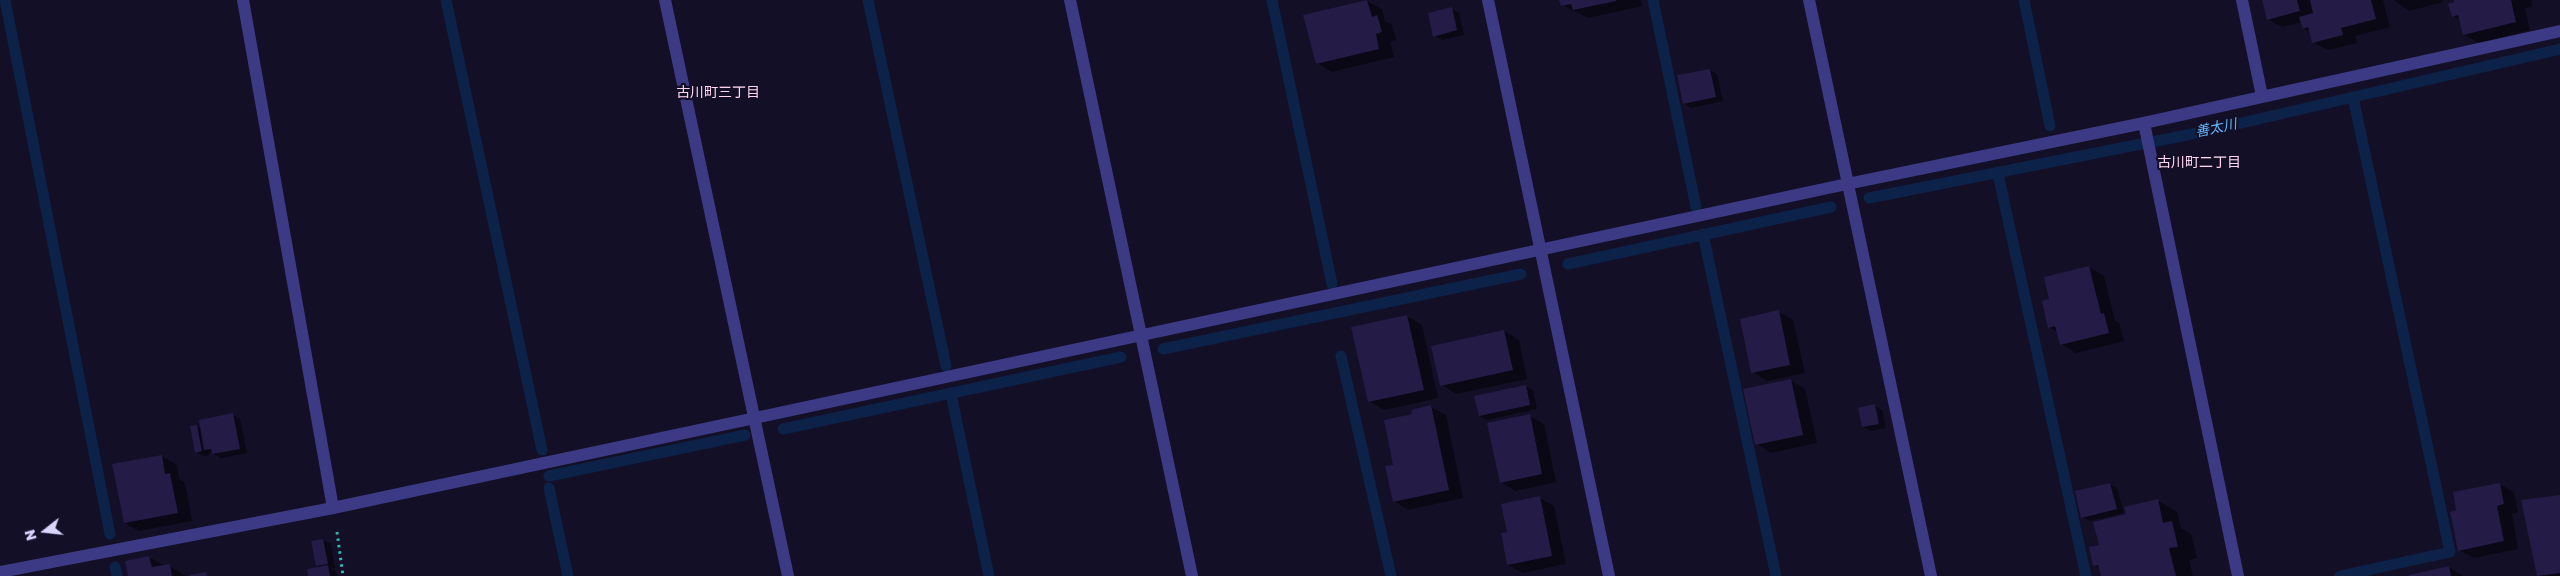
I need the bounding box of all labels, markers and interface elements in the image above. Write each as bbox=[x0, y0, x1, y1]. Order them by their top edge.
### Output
district label: 古川町三丁目 bbox=[676, 85, 760, 101]
water label: 善太川 bbox=[2194, 115, 2238, 141]
district label: 古川町二丁目 bbox=[2157, 155, 2241, 171]
north arrow bbox=[20, 506, 70, 556]
text: N bbox=[20, 528, 40, 543]

